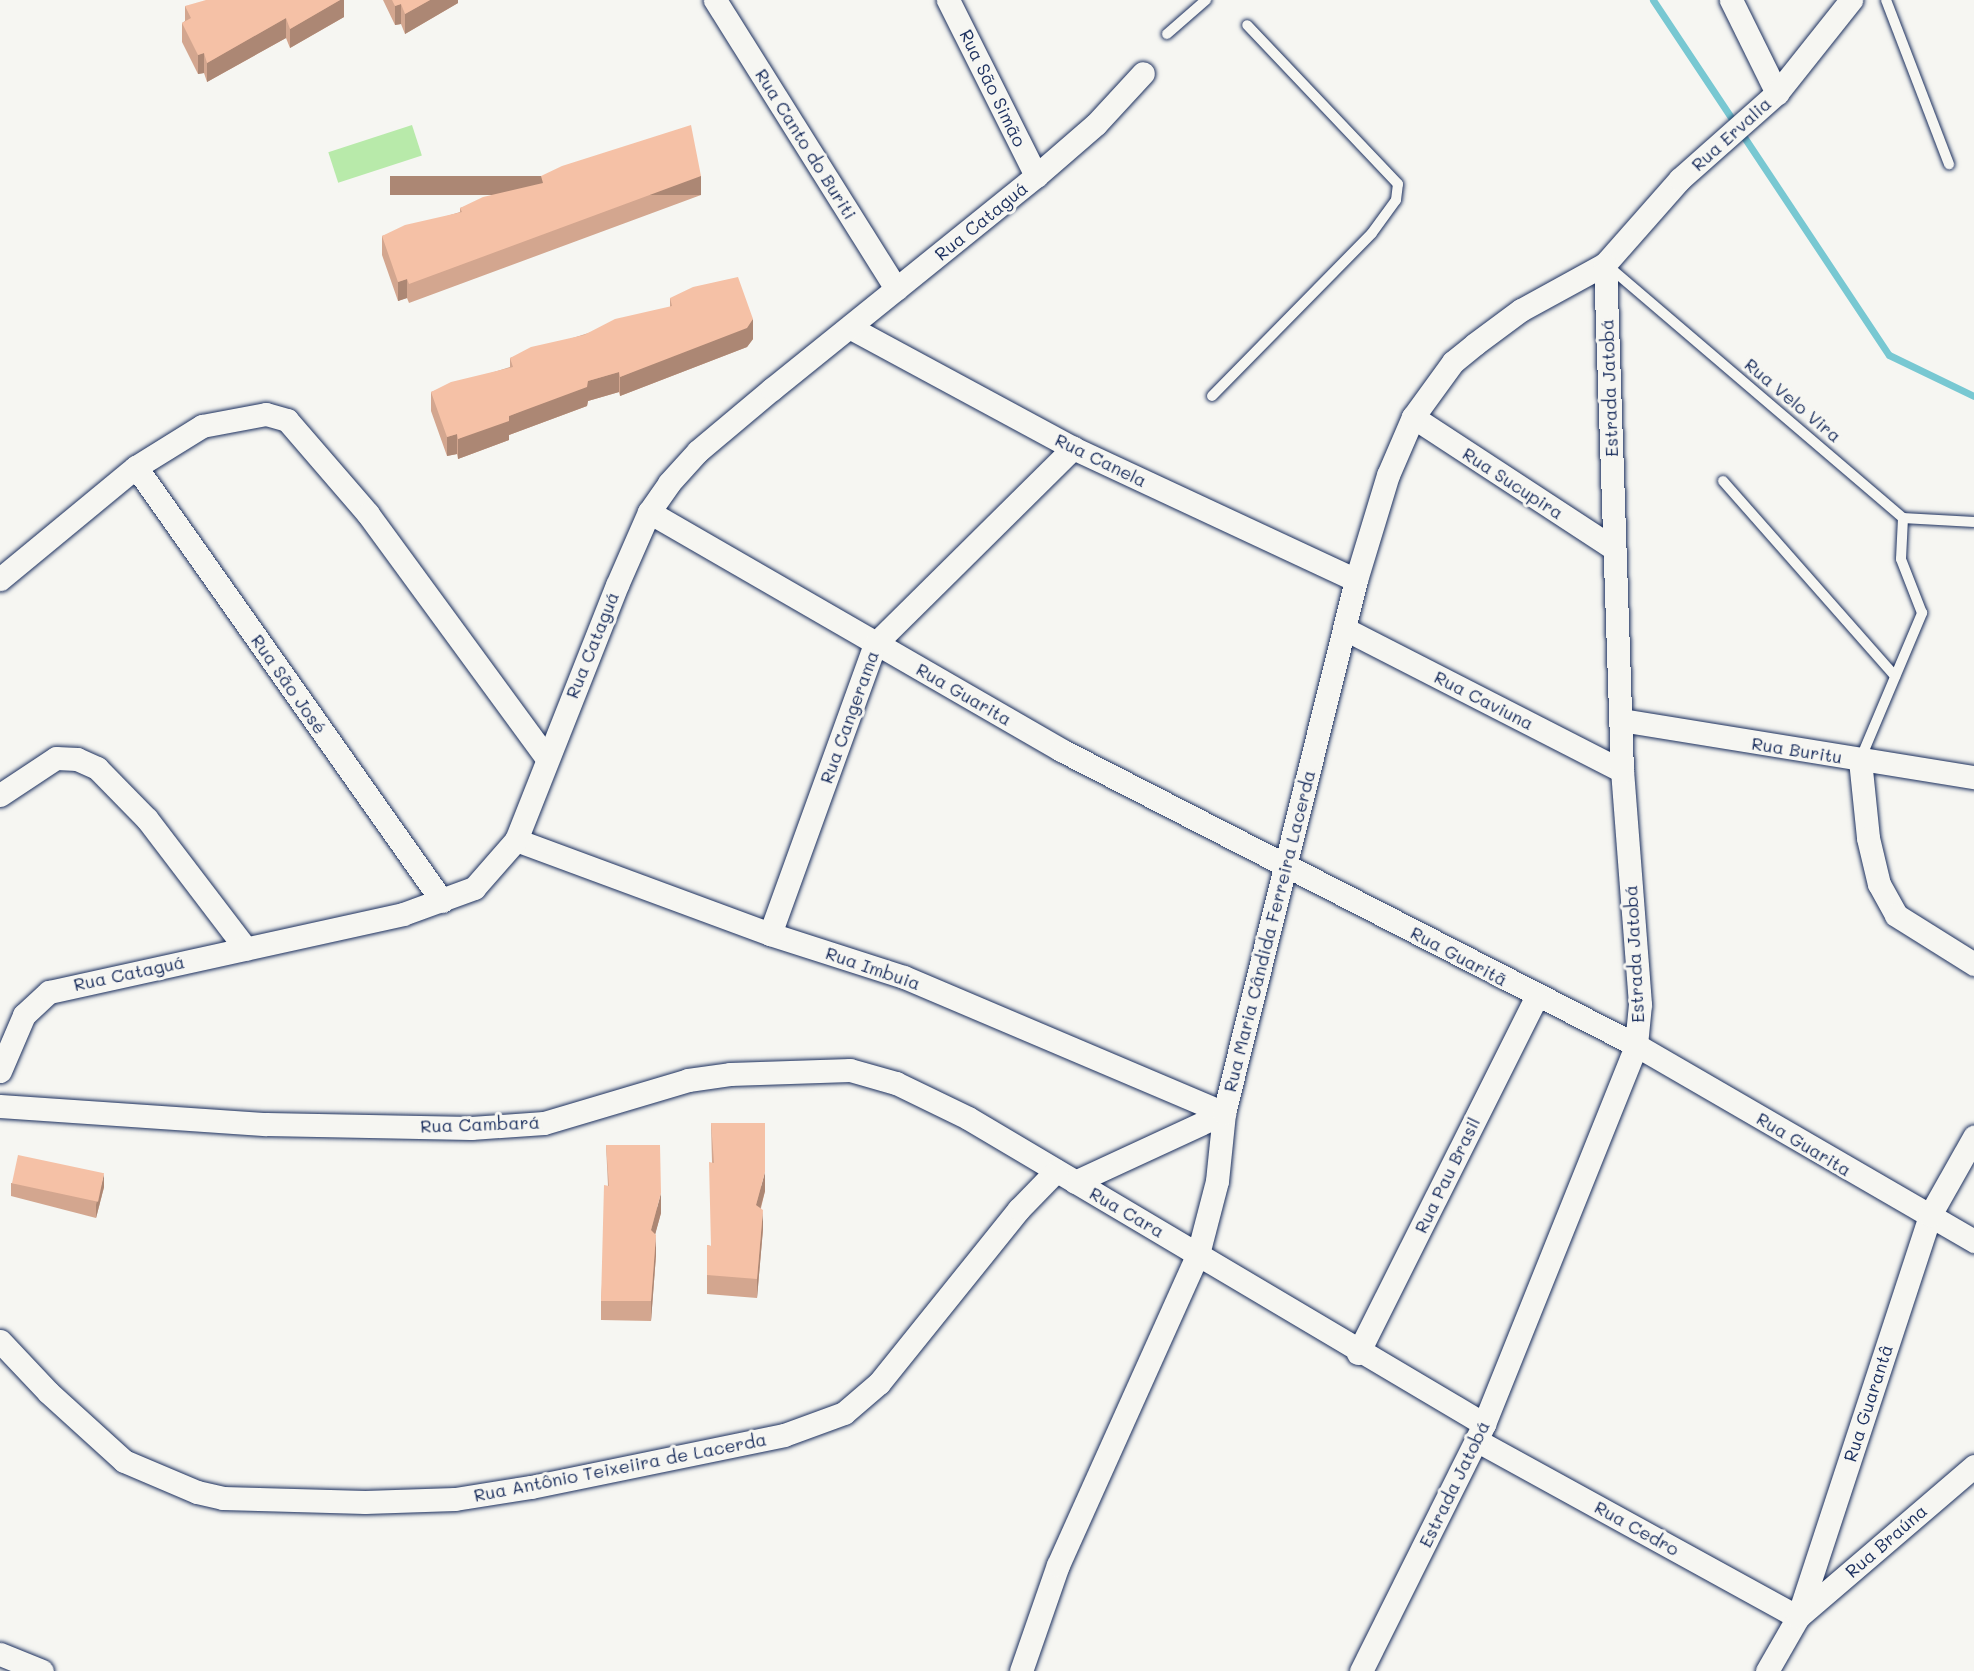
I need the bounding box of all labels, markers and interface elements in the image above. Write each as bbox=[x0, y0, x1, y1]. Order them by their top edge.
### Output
street label: Rua São Simão bbox=[955, 26, 1031, 150]
street label: Rua Canto do Buriti bbox=[751, 65, 861, 223]
street label: Rua Ervalia bbox=[1687, 93, 1775, 175]
street label: Rua Cataguá bbox=[930, 177, 1032, 265]
street label: Estrada Jatobá bbox=[1596, 319, 1622, 457]
street label: Rua Velo Vira bbox=[1740, 353, 1846, 447]
street label: Rua Canela bbox=[1052, 429, 1150, 491]
street label: Rua Sucupira bbox=[1459, 442, 1567, 524]
street label: Rua Cataguá bbox=[561, 589, 623, 701]
street label: Rua São José bbox=[247, 630, 331, 738]
street label: Rua Cangerama bbox=[815, 648, 883, 786]
street label: Rua Guarita bbox=[913, 658, 1015, 730]
street label: Rua Caviuna bbox=[1431, 666, 1537, 734]
street label: Rua Buritu bbox=[1750, 732, 1844, 768]
street label: Rua Maria Cândida Ferreira Lacerda bbox=[1219, 768, 1319, 1094]
street label: Estrada Jatobá bbox=[1620, 885, 1648, 1023]
street label: Rua Guaritã bbox=[1407, 921, 1511, 991]
street label: Rua Imbuia bbox=[823, 942, 923, 994]
street label: Rua Cataguá bbox=[71, 951, 187, 995]
street label: Rua Guarita bbox=[1753, 1107, 1855, 1181]
street label: Rua Cambará bbox=[420, 1111, 540, 1137]
street label: Rua Pau Brasil bbox=[1410, 1113, 1484, 1237]
street label: Rua Cara bbox=[1086, 1182, 1168, 1242]
street label: Rua Guarantâ bbox=[1839, 1342, 1897, 1464]
street label: Estrada Jatobá bbox=[1414, 1417, 1494, 1551]
street label: Rua Antônio Teixeiira de Lacerda bbox=[472, 1428, 768, 1506]
street label: Rua Cedro bbox=[1591, 1496, 1683, 1560]
street label: Rua Braúna bbox=[1841, 1500, 1931, 1582]

